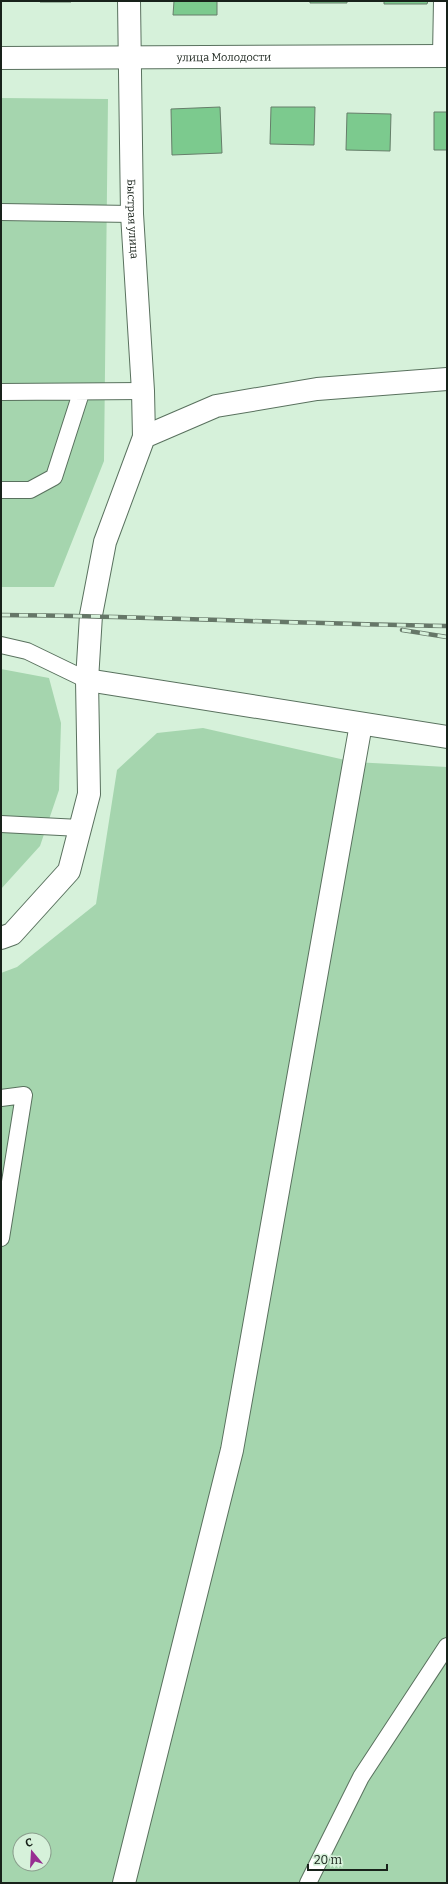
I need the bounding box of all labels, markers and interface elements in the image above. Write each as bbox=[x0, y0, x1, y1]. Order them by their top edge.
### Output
street label: улица Молодости bbox=[176, 50, 271, 64]
street label: Быстрая улица bbox=[125, 179, 141, 259]
north arrow bbox=[12, 1832, 52, 1872]
text: С bbox=[24, 1836, 34, 1850]
scale bar bbox=[308, 1846, 387, 1872]
text: 20 m bbox=[314, 1853, 343, 1867]

